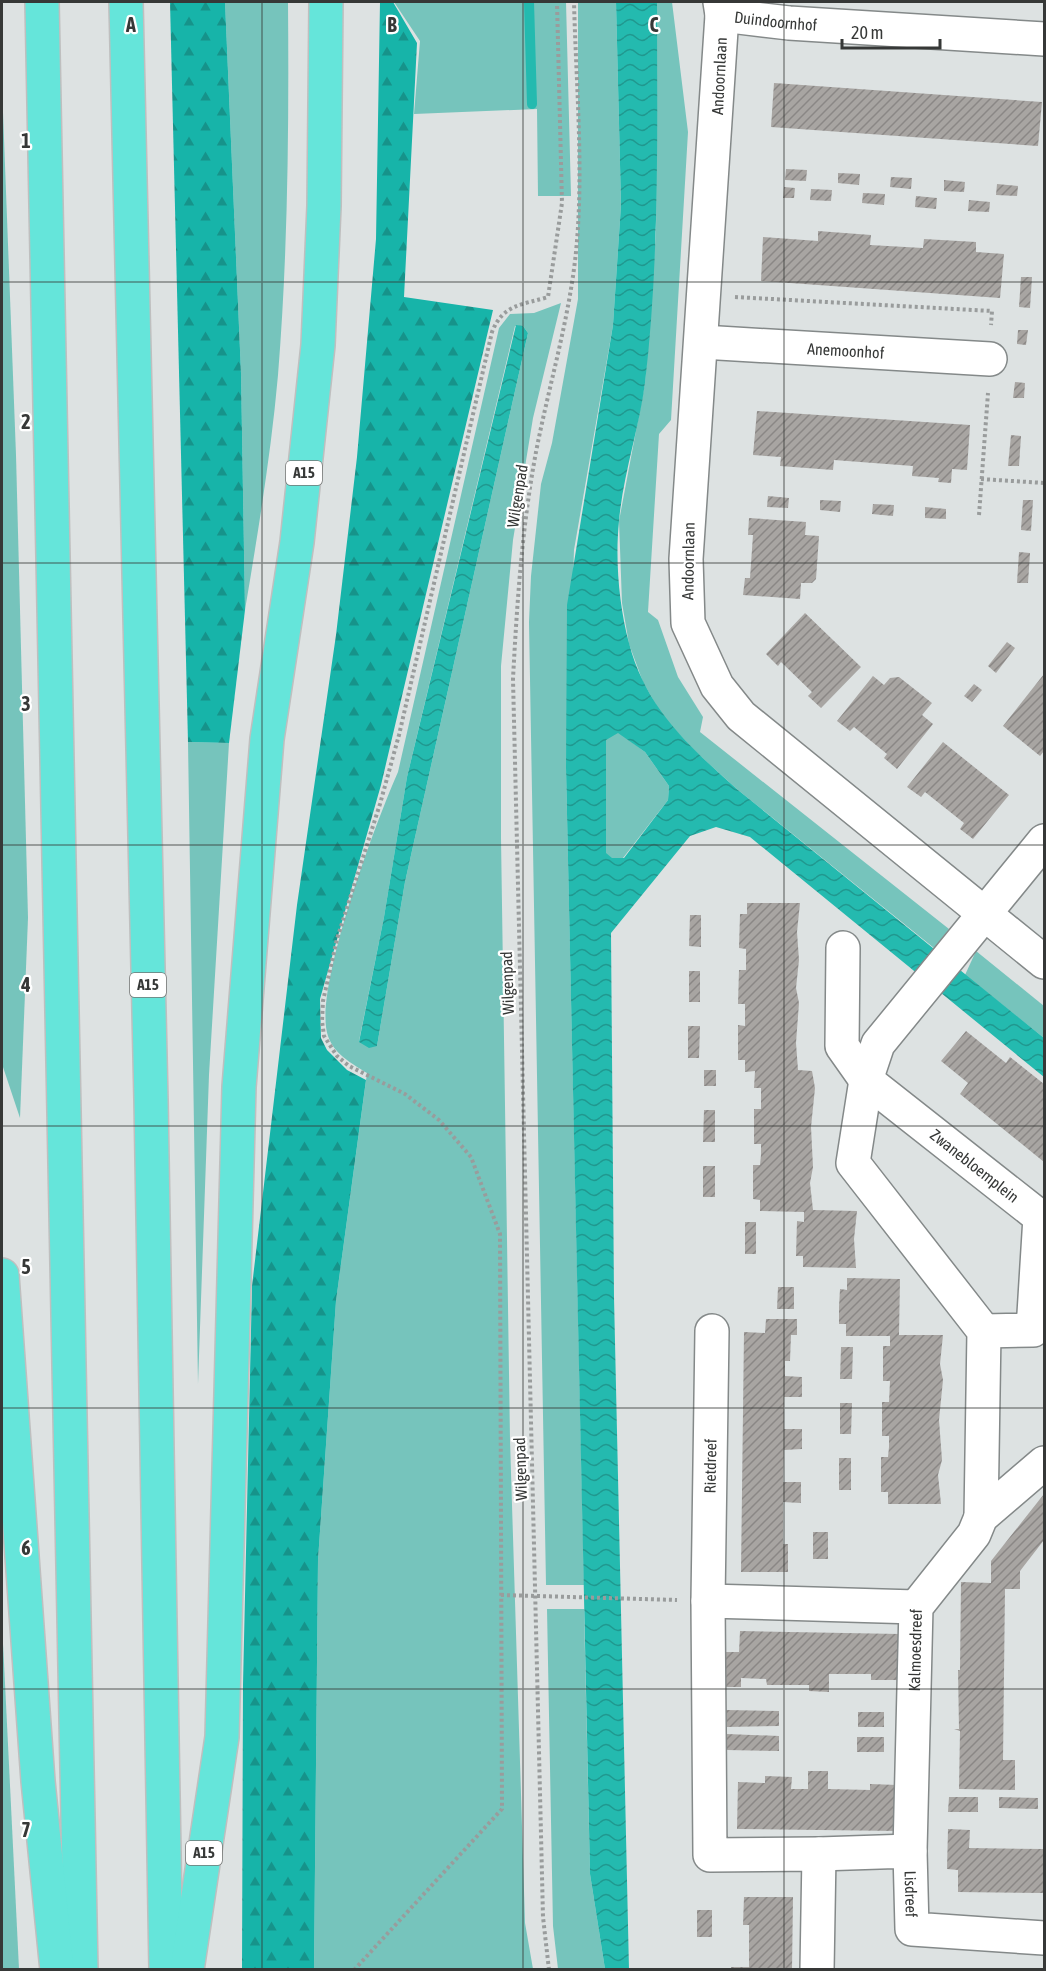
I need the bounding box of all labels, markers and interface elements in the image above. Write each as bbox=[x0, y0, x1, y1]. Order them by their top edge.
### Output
street label: Duindoornhof bbox=[733, 8, 818, 34]
scale bar bbox=[842, 12, 940, 50]
text: A bbox=[125, 13, 136, 36]
text: B bbox=[387, 13, 397, 36]
text: C bbox=[650, 13, 659, 36]
text: 20 m bbox=[851, 22, 883, 43]
street label: Andoornlaan bbox=[708, 37, 730, 115]
text: 1 bbox=[21, 129, 31, 152]
street label: Anemoonhof bbox=[807, 339, 885, 362]
text: 2 bbox=[21, 410, 31, 433]
road number: A15 bbox=[286, 461, 322, 485]
street label: Wilgenpad bbox=[503, 463, 532, 529]
street label: Andoornlaan bbox=[678, 522, 698, 600]
text: 3 bbox=[21, 692, 31, 715]
street label: Wilgenpad bbox=[497, 951, 518, 1015]
text: 4 bbox=[20, 973, 31, 996]
road number: A15 bbox=[130, 973, 166, 997]
street label: Zwanebloemplein bbox=[927, 1125, 1023, 1206]
text: 5 bbox=[21, 1255, 31, 1278]
street label: Wilgenpad bbox=[510, 1437, 531, 1501]
street label: Rietdreef bbox=[701, 1438, 719, 1493]
text: 6 bbox=[21, 1536, 31, 1559]
street label: Kalmoesdreef bbox=[905, 1608, 925, 1691]
text: 7 bbox=[21, 1818, 31, 1841]
road number: A15 bbox=[186, 1841, 222, 1865]
street label: Lisdreef bbox=[902, 1870, 921, 1918]

